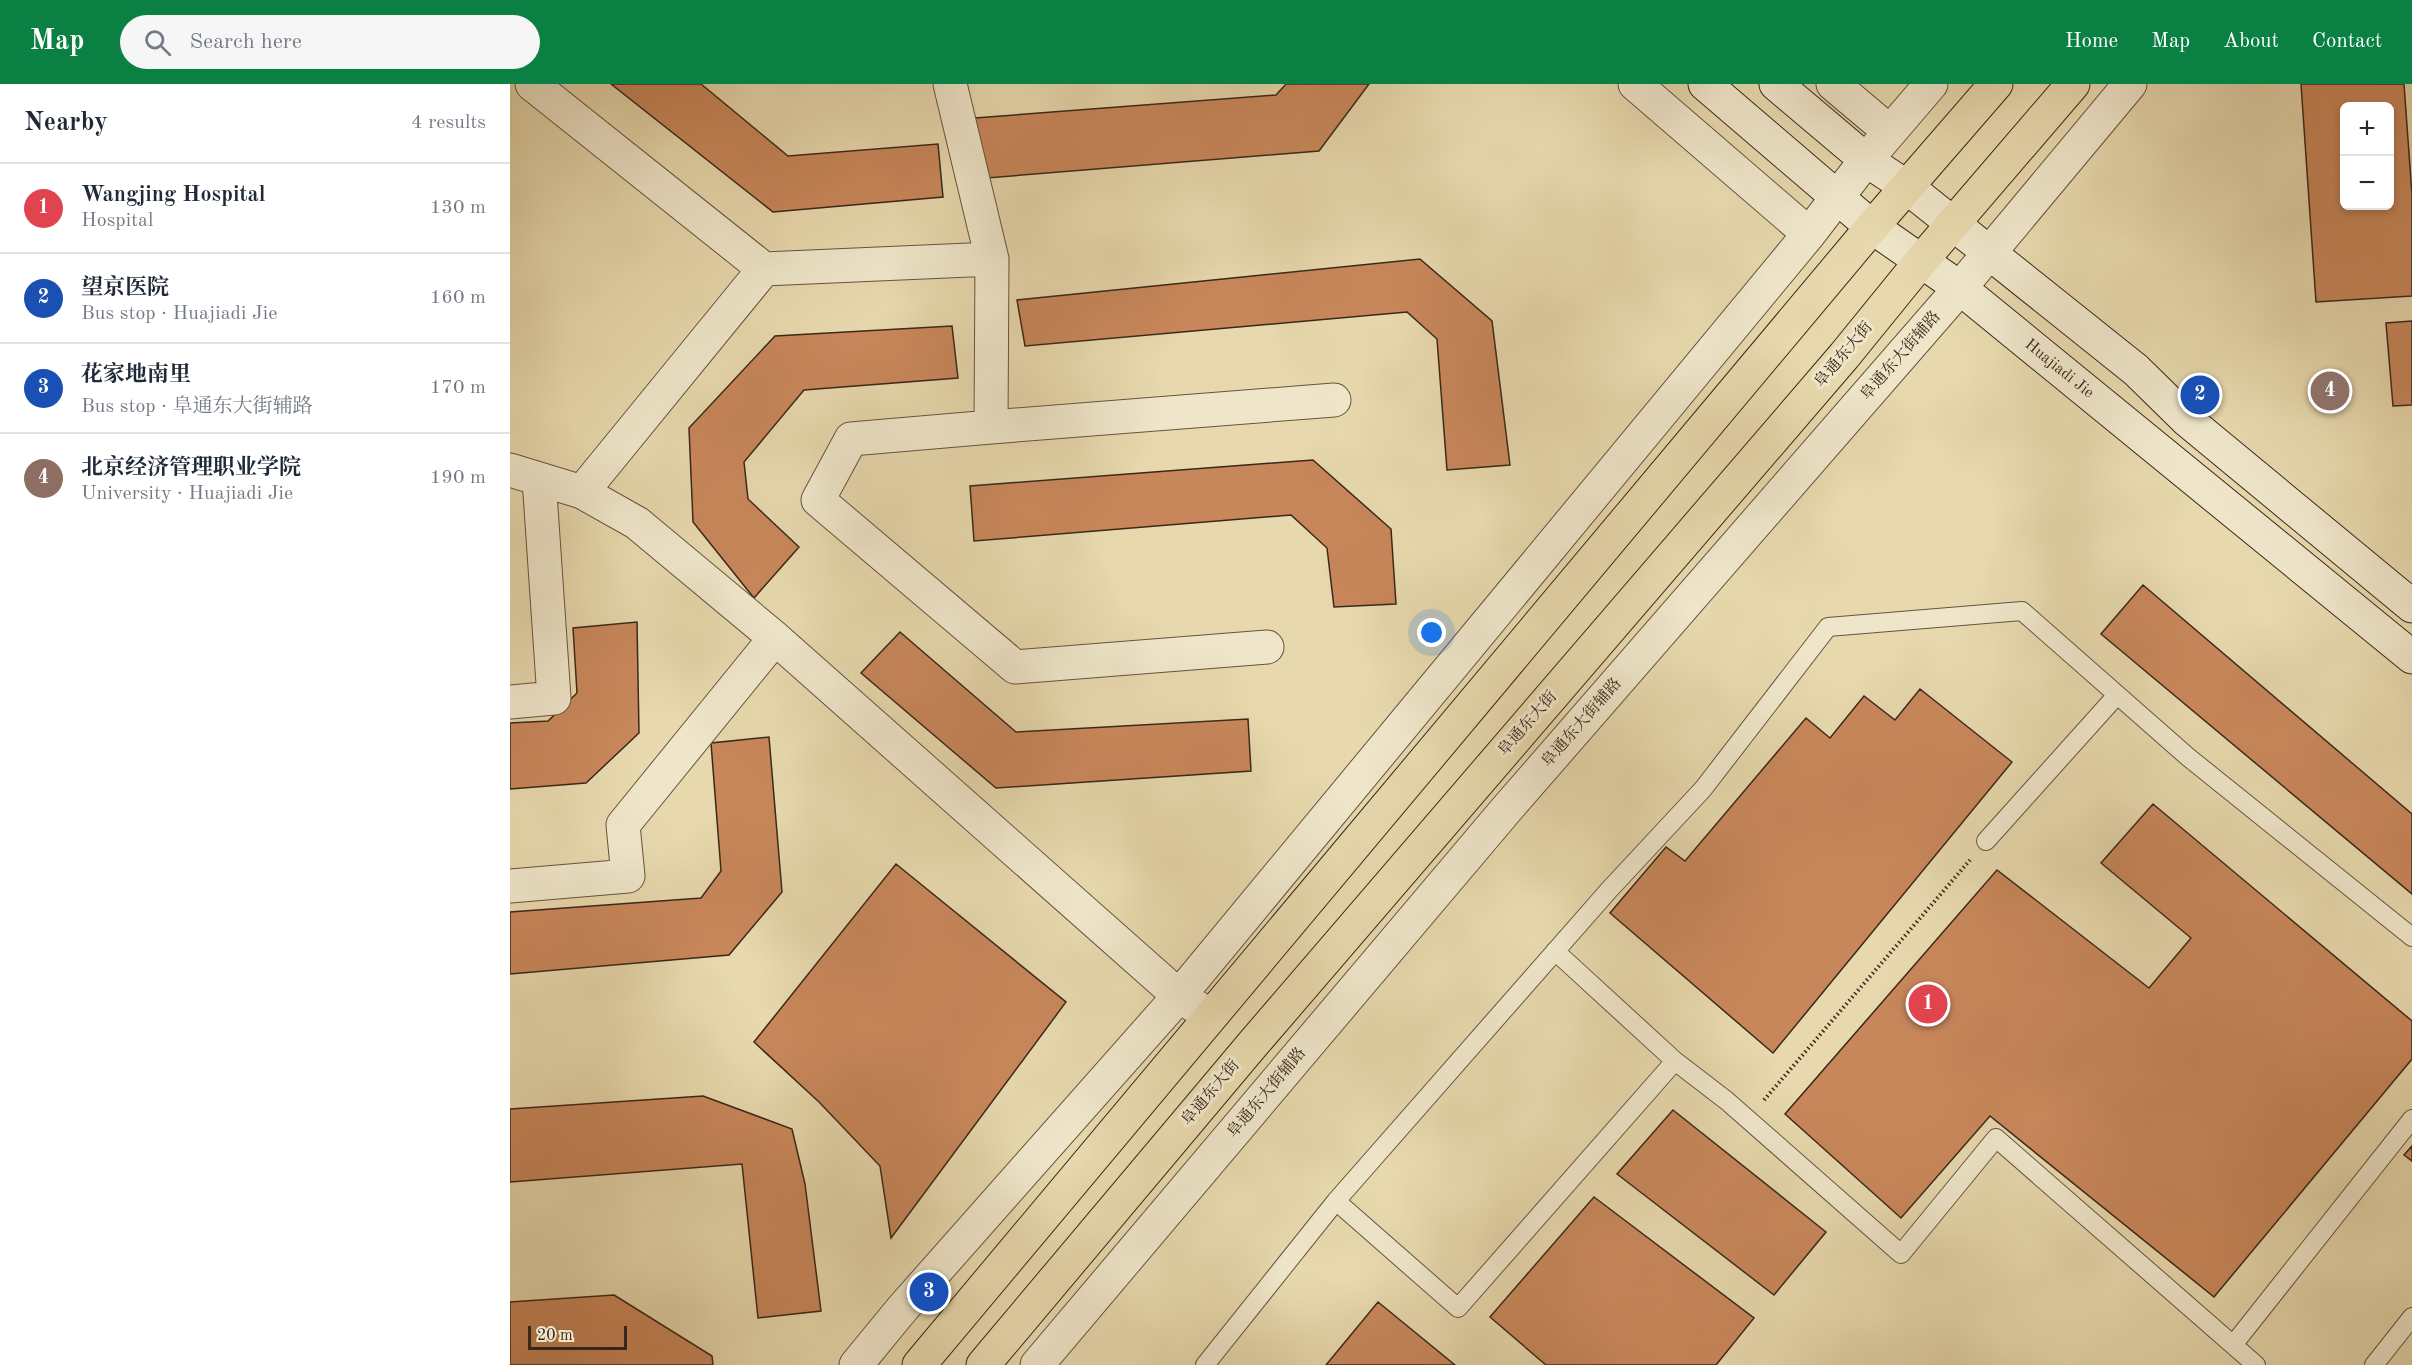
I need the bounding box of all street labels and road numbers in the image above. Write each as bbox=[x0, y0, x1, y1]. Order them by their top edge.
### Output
street label: 阜通东大街辅路 bbox=[1857, 307, 1944, 404]
street label: 阜通东大街 bbox=[1811, 318, 1876, 391]
street label: Huajiadi Jie bbox=[2021, 336, 2097, 402]
street label: 阜通东大街辅路 bbox=[1538, 674, 1625, 771]
street label: 阜通东大街 bbox=[1494, 687, 1560, 759]
street label: 阜通东大街辅路 bbox=[1223, 1044, 1309, 1141]
street label: 阜通东大街 bbox=[1178, 1056, 1243, 1129]

